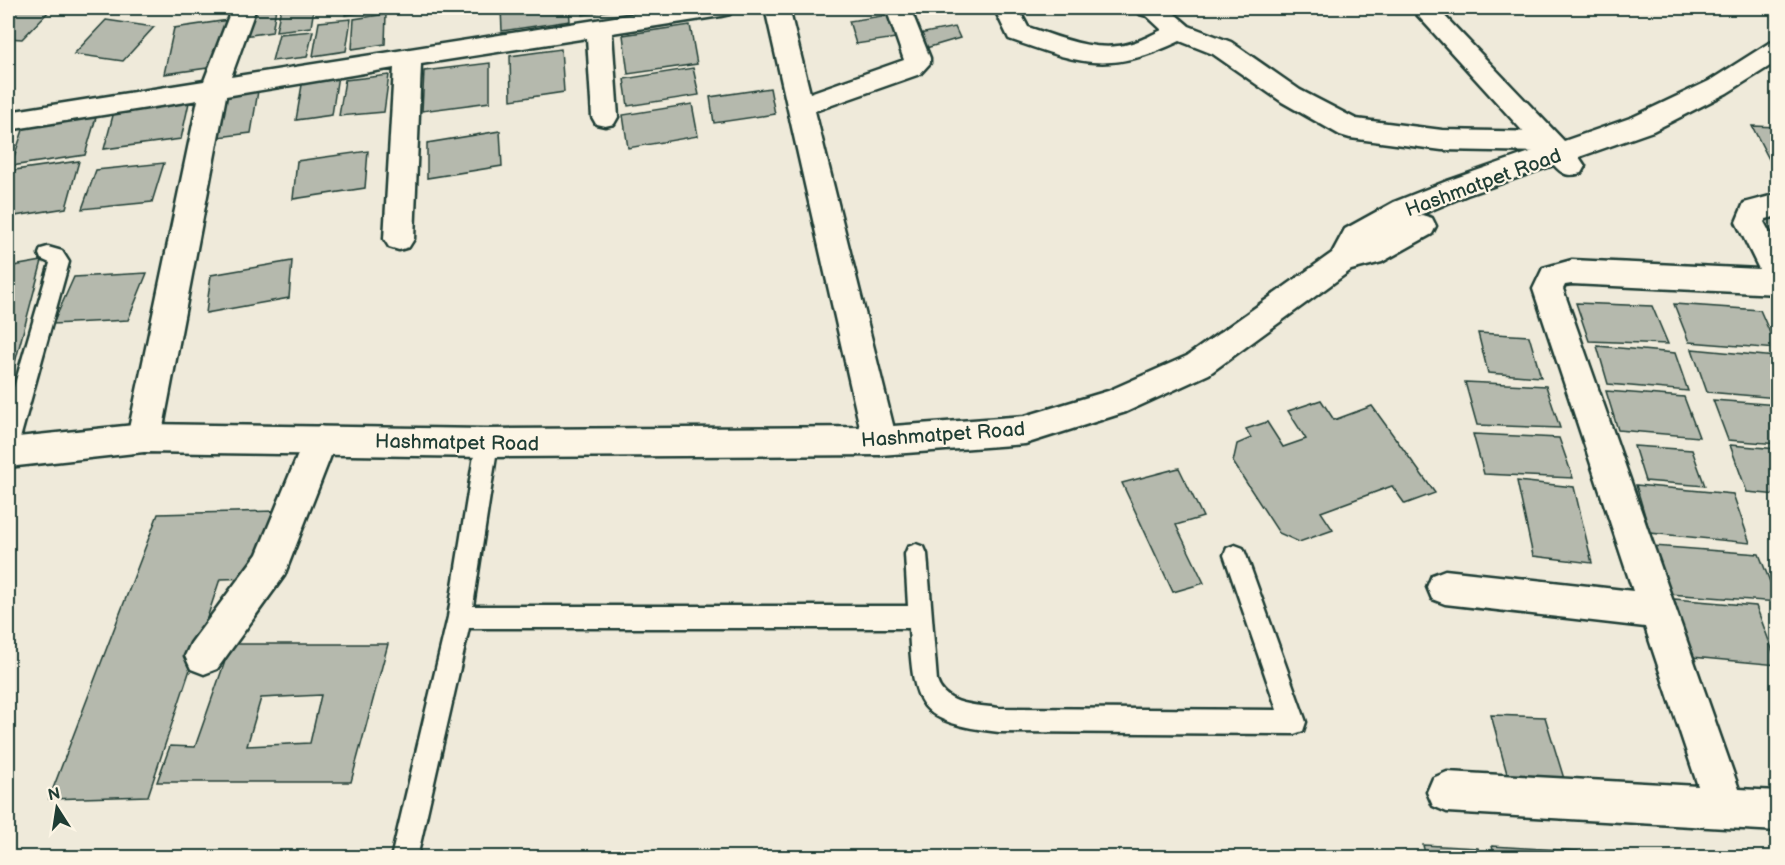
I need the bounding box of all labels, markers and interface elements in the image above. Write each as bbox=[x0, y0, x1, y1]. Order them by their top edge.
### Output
street label: Hashmatpet Road bbox=[1402, 144, 1565, 222]
street label: Hashmatpet Road bbox=[860, 417, 1026, 453]
street label: Hashmatpet Road bbox=[375, 430, 539, 456]
north arrow bbox=[27, 778, 87, 838]
text: N bbox=[46, 784, 62, 805]

